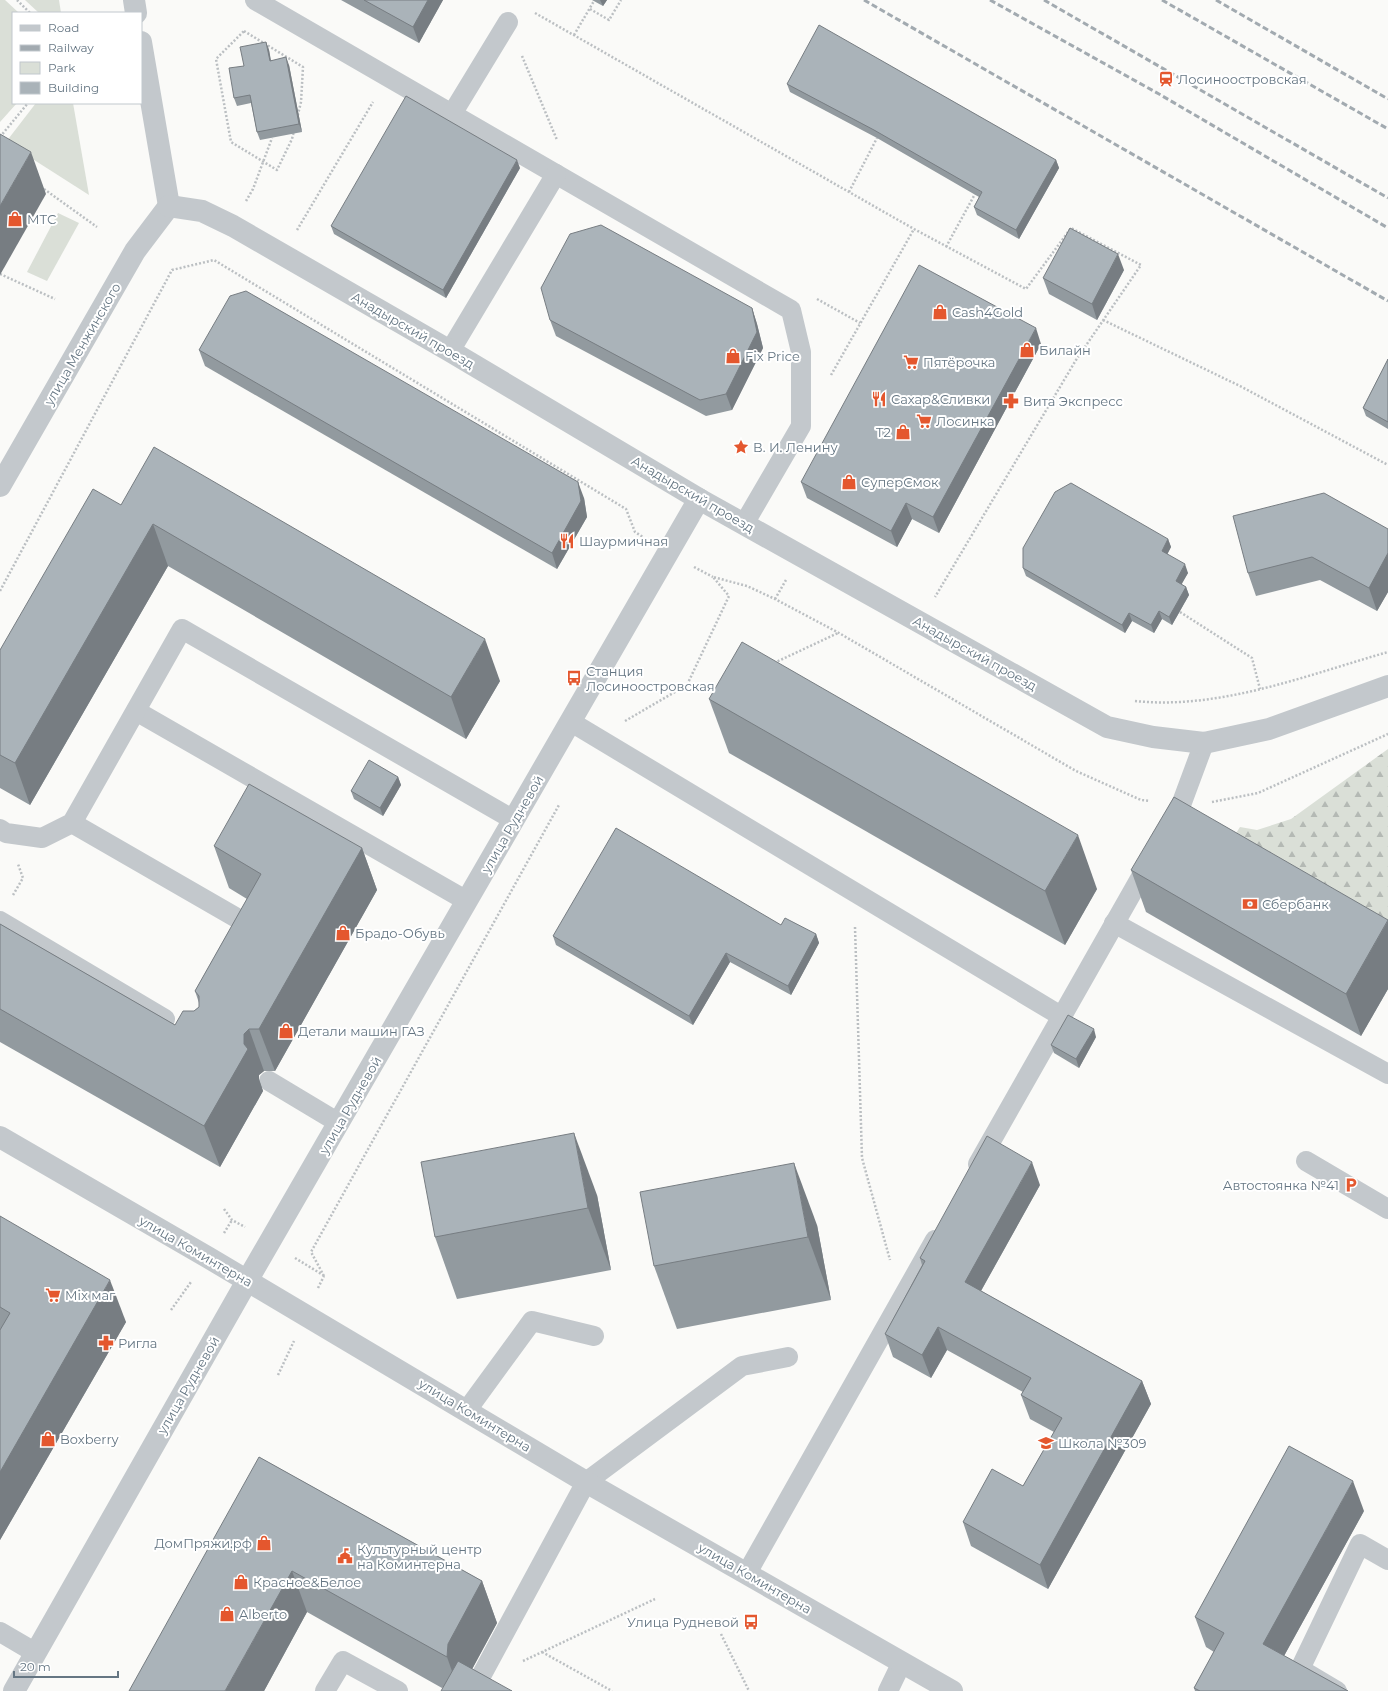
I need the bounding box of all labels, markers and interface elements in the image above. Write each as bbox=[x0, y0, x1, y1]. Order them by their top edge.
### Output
legend bbox=[12, 12, 142, 104]
text: Road bbox=[48, 20, 79, 35]
text: Railway bbox=[48, 40, 94, 55]
text: Park bbox=[48, 60, 76, 75]
station icon: Лосиноостровская bbox=[1157, 70, 1175, 88]
place label: Лосиноостровская bbox=[1178, 71, 1307, 87]
text: Building bbox=[48, 80, 99, 95]
shop icon: МТС bbox=[6, 210, 24, 228]
place label: МТС bbox=[27, 211, 56, 227]
street label: улица Менжинского bbox=[40, 280, 124, 409]
street label: Анадырский проезд bbox=[349, 288, 477, 372]
shop icon: Cash4Gold bbox=[931, 303, 949, 321]
place label: Cash4Gold bbox=[952, 304, 1023, 320]
shop icon: Билайн bbox=[1018, 341, 1036, 359]
place label: Билайн bbox=[1039, 342, 1091, 358]
shop icon: Fix Price bbox=[724, 347, 742, 365]
place label: Fix Price bbox=[745, 348, 800, 364]
supermarket icon: Пятёрочка bbox=[902, 353, 920, 371]
place label: Пятёрочка bbox=[923, 354, 995, 370]
restaurant icon: Сахар&Сливки bbox=[870, 390, 888, 408]
place label: Сахар&Сливки bbox=[891, 391, 990, 407]
pharmacy icon: Вита Экспресс bbox=[1002, 392, 1020, 410]
place label: Вита Экспресс bbox=[1023, 393, 1123, 409]
supermarket icon: Лосинка bbox=[915, 412, 933, 430]
place label: Лосинка bbox=[936, 413, 995, 429]
shop icon: T2 bbox=[894, 423, 912, 441]
place label: T2 bbox=[876, 424, 891, 440]
place icon: В. И. Ленину bbox=[732, 438, 750, 456]
place label: В. И. Ленину bbox=[753, 439, 839, 455]
street label: Анадырский проезд bbox=[629, 452, 757, 536]
shop icon: СуперСмок bbox=[840, 473, 858, 491]
place label: СуперСмок bbox=[861, 474, 939, 490]
restaurant icon: Шаурмичная bbox=[558, 532, 576, 550]
place label: Шаурмичная bbox=[579, 533, 668, 549]
street label: Анадырский проезд bbox=[910, 612, 1040, 694]
place label: Станция Лосиноостровская bbox=[586, 663, 715, 694]
bus stop icon: Станция Лосиноостровская bbox=[565, 669, 583, 687]
street label: улица Рудневой bbox=[477, 772, 547, 877]
bank icon: Сбербанк bbox=[1241, 895, 1259, 913]
place label: Сбербанк bbox=[1262, 896, 1329, 912]
shop icon: Брадо-Обувь bbox=[334, 924, 352, 942]
place label: Брадо-Обувь bbox=[355, 925, 445, 941]
shop icon: Детали машин ГАЗ bbox=[277, 1022, 295, 1040]
place label: Детали машин ГАЗ bbox=[298, 1023, 425, 1039]
street label: улица Рудневой bbox=[315, 1053, 385, 1158]
parking icon: Автостоянка №41 bbox=[1342, 1176, 1360, 1194]
place label: Автостоянка №41 bbox=[1223, 1177, 1339, 1193]
street label: улица Коминтерна bbox=[136, 1212, 255, 1290]
supermarket icon: Mix маг bbox=[44, 1286, 62, 1304]
place label: Mix маг bbox=[65, 1287, 116, 1303]
street label: улица Рудневой bbox=[153, 1333, 223, 1438]
pharmacy icon: Ригла bbox=[97, 1334, 115, 1352]
place label: Ригла bbox=[118, 1335, 157, 1351]
street label: улица Коминтерна bbox=[415, 1375, 534, 1455]
shop icon: Boxberry bbox=[39, 1430, 57, 1448]
place label: Boxberry bbox=[60, 1431, 120, 1447]
school or university icon: Школа №309 bbox=[1037, 1434, 1055, 1452]
place label: Школа №309 bbox=[1058, 1435, 1147, 1451]
shop icon: ДомПряжи.рф bbox=[255, 1534, 273, 1552]
place label: ДомПряжи.рф bbox=[154, 1535, 252, 1551]
street label: улица Коминтерна bbox=[695, 1539, 814, 1617]
place label: Культурный центр на Коминтерна bbox=[357, 1541, 482, 1572]
public building icon: Культурный центр на Коминтерна bbox=[336, 1547, 354, 1565]
shop icon: Красное&Белое bbox=[232, 1573, 250, 1591]
place label: Красное&Белое bbox=[253, 1574, 361, 1590]
shop icon: Alberto bbox=[218, 1605, 236, 1623]
place label: Alberto bbox=[239, 1606, 287, 1622]
bus stop icon: Улица Рудневой bbox=[742, 1613, 760, 1631]
place label: Улица Рудневой bbox=[627, 1614, 739, 1630]
scale bar bbox=[14, 1653, 118, 1679]
text: 20 m bbox=[20, 1659, 51, 1674]

